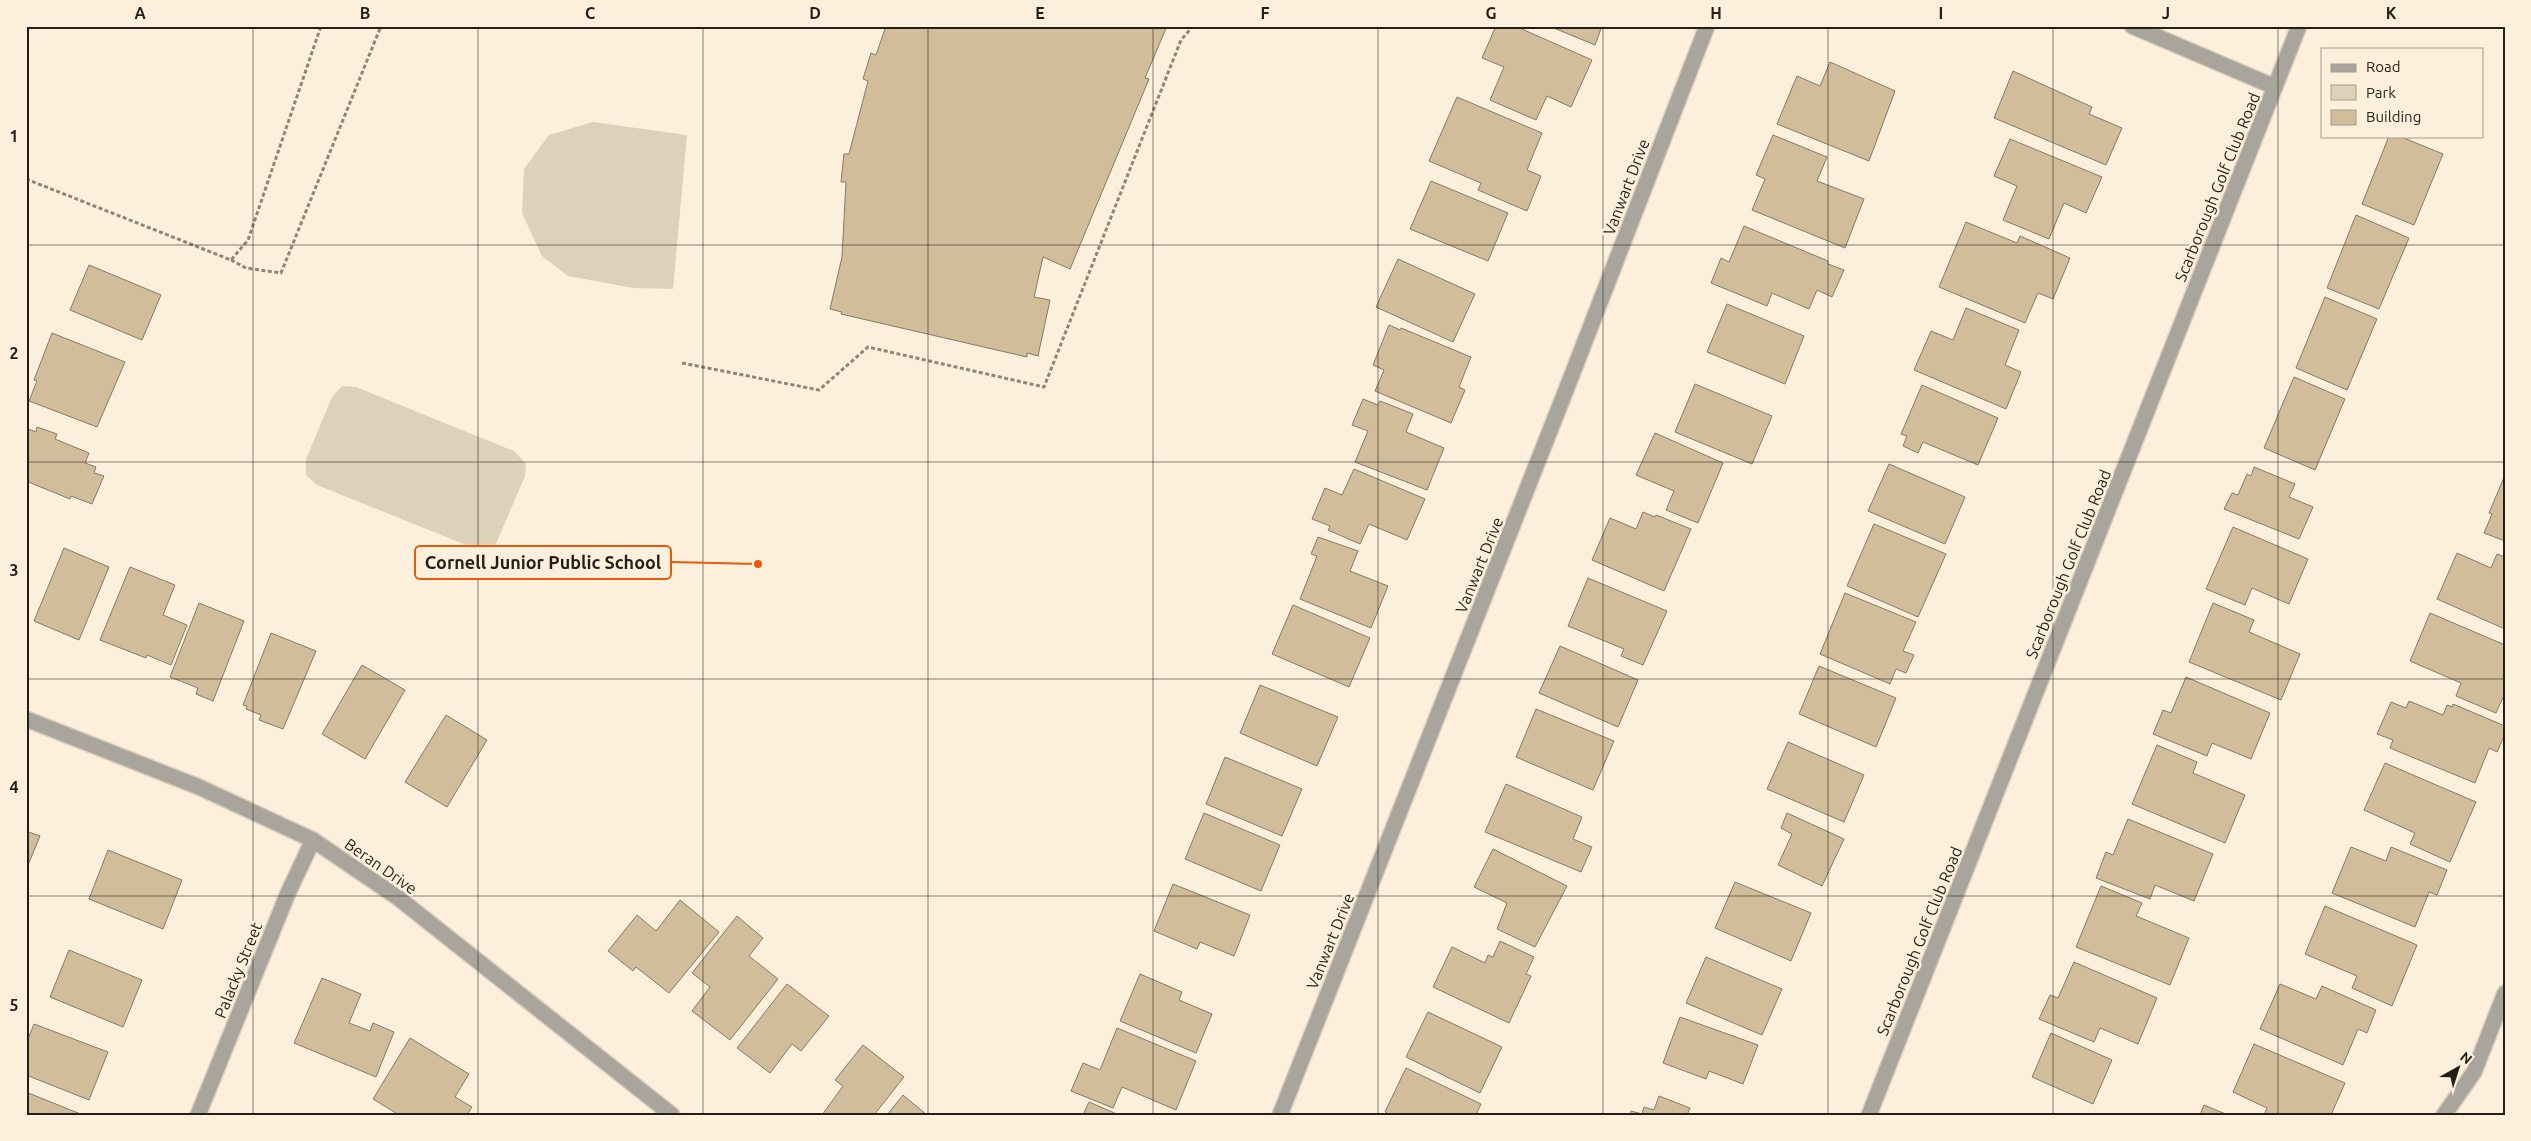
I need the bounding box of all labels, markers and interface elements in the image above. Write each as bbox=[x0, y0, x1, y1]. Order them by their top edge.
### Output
text: A bbox=[134, 4, 146, 22]
text: B bbox=[360, 4, 370, 22]
text: C bbox=[585, 4, 595, 22]
text: D bbox=[809, 4, 821, 22]
text: E bbox=[1035, 4, 1045, 22]
text: F bbox=[1261, 4, 1270, 22]
text: G bbox=[1485, 4, 1497, 22]
text: H bbox=[1710, 4, 1722, 22]
text: I bbox=[1939, 4, 1943, 22]
text: J bbox=[2162, 4, 2170, 22]
text: K bbox=[2386, 4, 2397, 22]
legend bbox=[2321, 48, 2484, 138]
text: Road bbox=[2366, 58, 2401, 75]
text: Park bbox=[2366, 84, 2396, 101]
street label: Scarborough Golf Club Road bbox=[2171, 90, 2263, 284]
text: Building bbox=[2366, 108, 2421, 125]
text: 1 bbox=[9, 127, 19, 145]
street label: Vanwart Drive bbox=[1599, 136, 1653, 238]
text: 2 bbox=[9, 344, 19, 362]
street label: Scarborough Golf Club Road bbox=[2022, 467, 2114, 661]
street label: Vanwart Drive bbox=[1452, 514, 1506, 616]
callout: Cornell Junior Public School bbox=[415, 546, 671, 579]
text: Cornell Junior Public School bbox=[425, 552, 662, 572]
text: 3 bbox=[9, 561, 19, 579]
text: 4 bbox=[9, 778, 19, 796]
street label: Beran Drive bbox=[341, 835, 421, 897]
street label: Scarborough Golf Club Road bbox=[1873, 844, 1965, 1038]
street label: Vanwart Drive bbox=[1303, 890, 1357, 992]
street label: Palacky Street bbox=[211, 919, 266, 1021]
text: 5 bbox=[9, 996, 19, 1014]
north arrow bbox=[2434, 1044, 2484, 1094]
text: N bbox=[2457, 1048, 2475, 1067]

